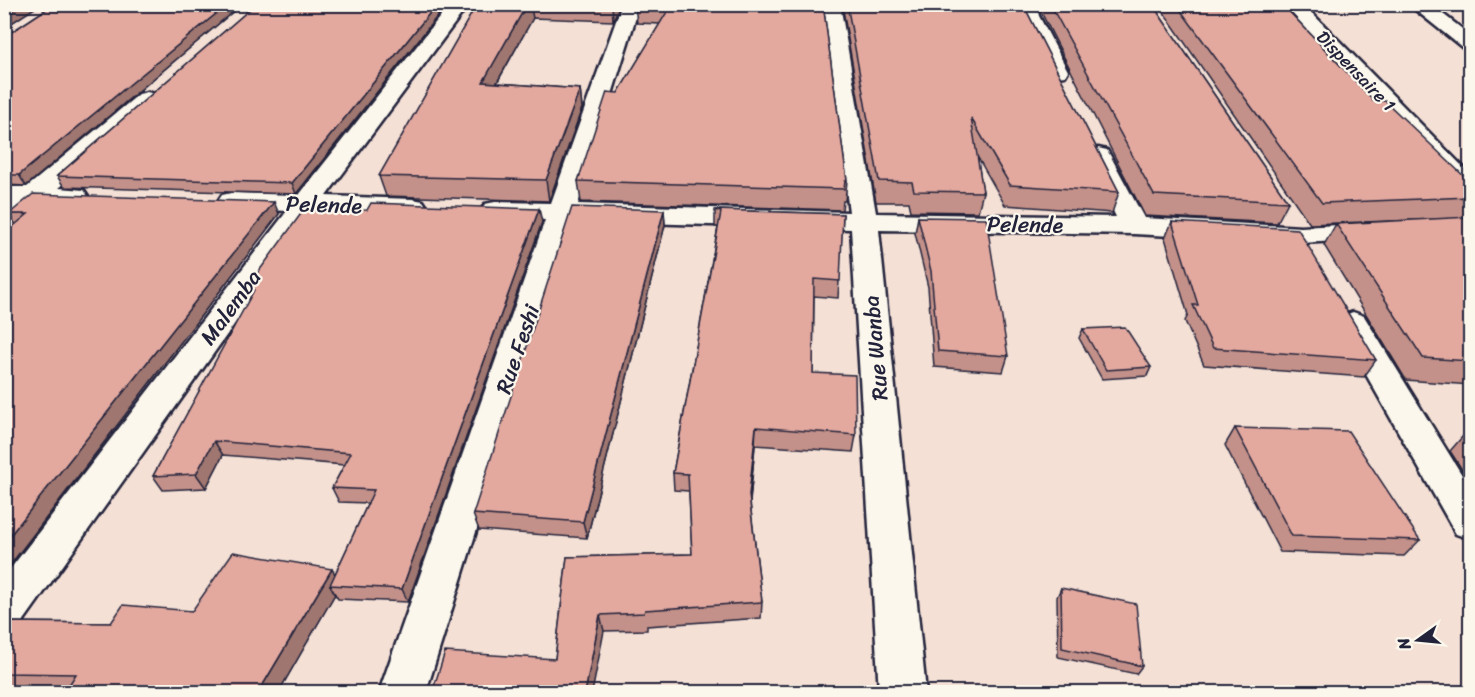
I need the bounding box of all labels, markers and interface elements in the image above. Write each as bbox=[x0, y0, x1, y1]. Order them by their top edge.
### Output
street label: Dispensaire 1 bbox=[1308, 23, 1404, 120]
street label: Pelende bbox=[285, 184, 363, 225]
street label: Pelende bbox=[987, 204, 1064, 245]
street label: Malemba bbox=[189, 261, 272, 354]
street label: Rue Wanba bbox=[851, 294, 900, 402]
street label: Rue Feshi bbox=[484, 298, 551, 399]
north arrow bbox=[1388, 610, 1448, 670]
text: N bbox=[1388, 634, 1420, 654]

